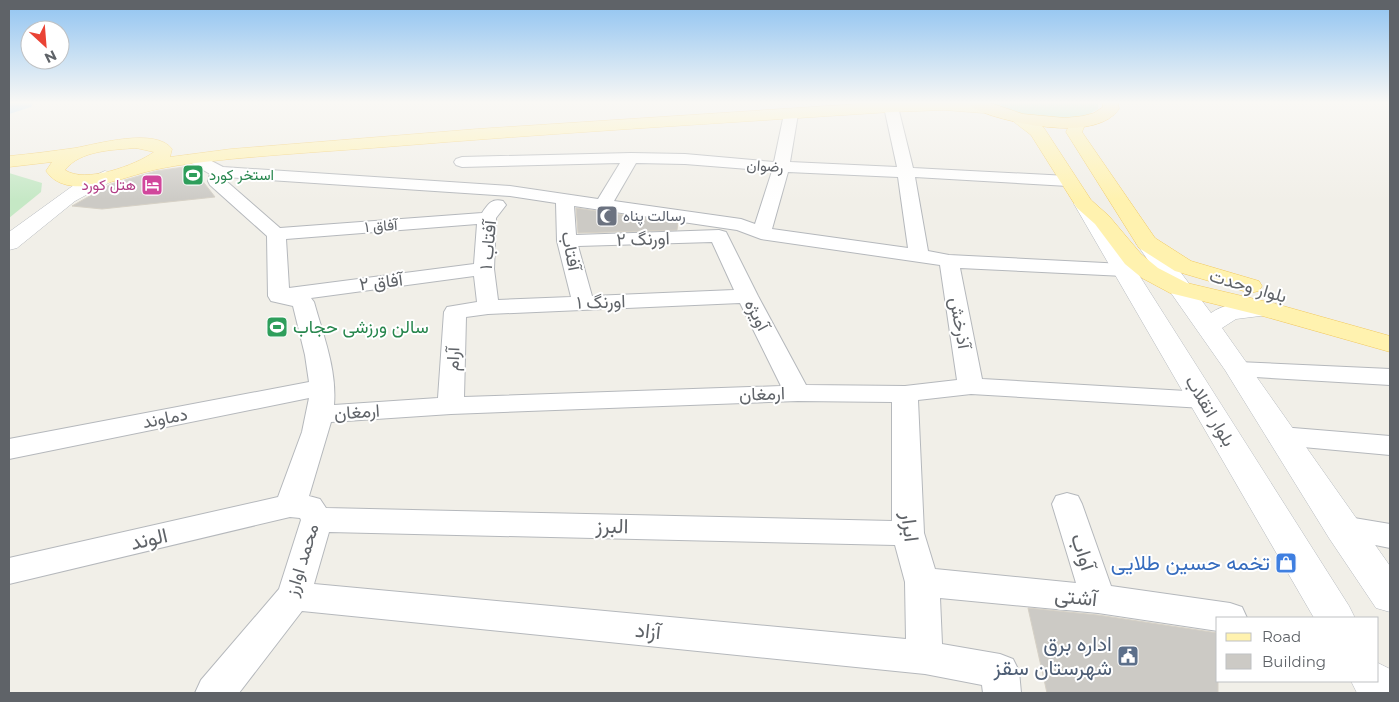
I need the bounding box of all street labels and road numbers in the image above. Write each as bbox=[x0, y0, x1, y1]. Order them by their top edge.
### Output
street label: رضوان bbox=[746, 155, 784, 176]
street label: آفاق ۱ bbox=[364, 215, 400, 236]
street label: آفتاب ۱ bbox=[475, 217, 501, 271]
street label: اورنگ ۲ bbox=[616, 227, 670, 251]
street label: آفتاب bbox=[556, 229, 586, 274]
street label: بلوار وحدت bbox=[1207, 264, 1289, 308]
street label: آفاق ۲ bbox=[358, 268, 406, 296]
street label: اورنگ ۱ bbox=[576, 290, 626, 314]
street label: آویژه bbox=[740, 296, 775, 336]
street label: آذرخش bbox=[945, 296, 976, 352]
street label: آرام bbox=[442, 345, 465, 371]
street label: بلوار انقلاب bbox=[1180, 371, 1240, 451]
street label: ارمغان bbox=[739, 382, 785, 406]
street label: ارمغان bbox=[333, 399, 381, 425]
street label: دماوند bbox=[141, 403, 189, 433]
street label: ابرار bbox=[895, 510, 925, 543]
street label: البرز bbox=[594, 513, 629, 539]
street label: محمد اوارز bbox=[280, 521, 323, 600]
street label: الوند bbox=[128, 522, 170, 556]
street label: آواب bbox=[1065, 530, 1102, 576]
street label: آشتی bbox=[1054, 582, 1101, 611]
street label: آزاد bbox=[634, 617, 664, 645]

